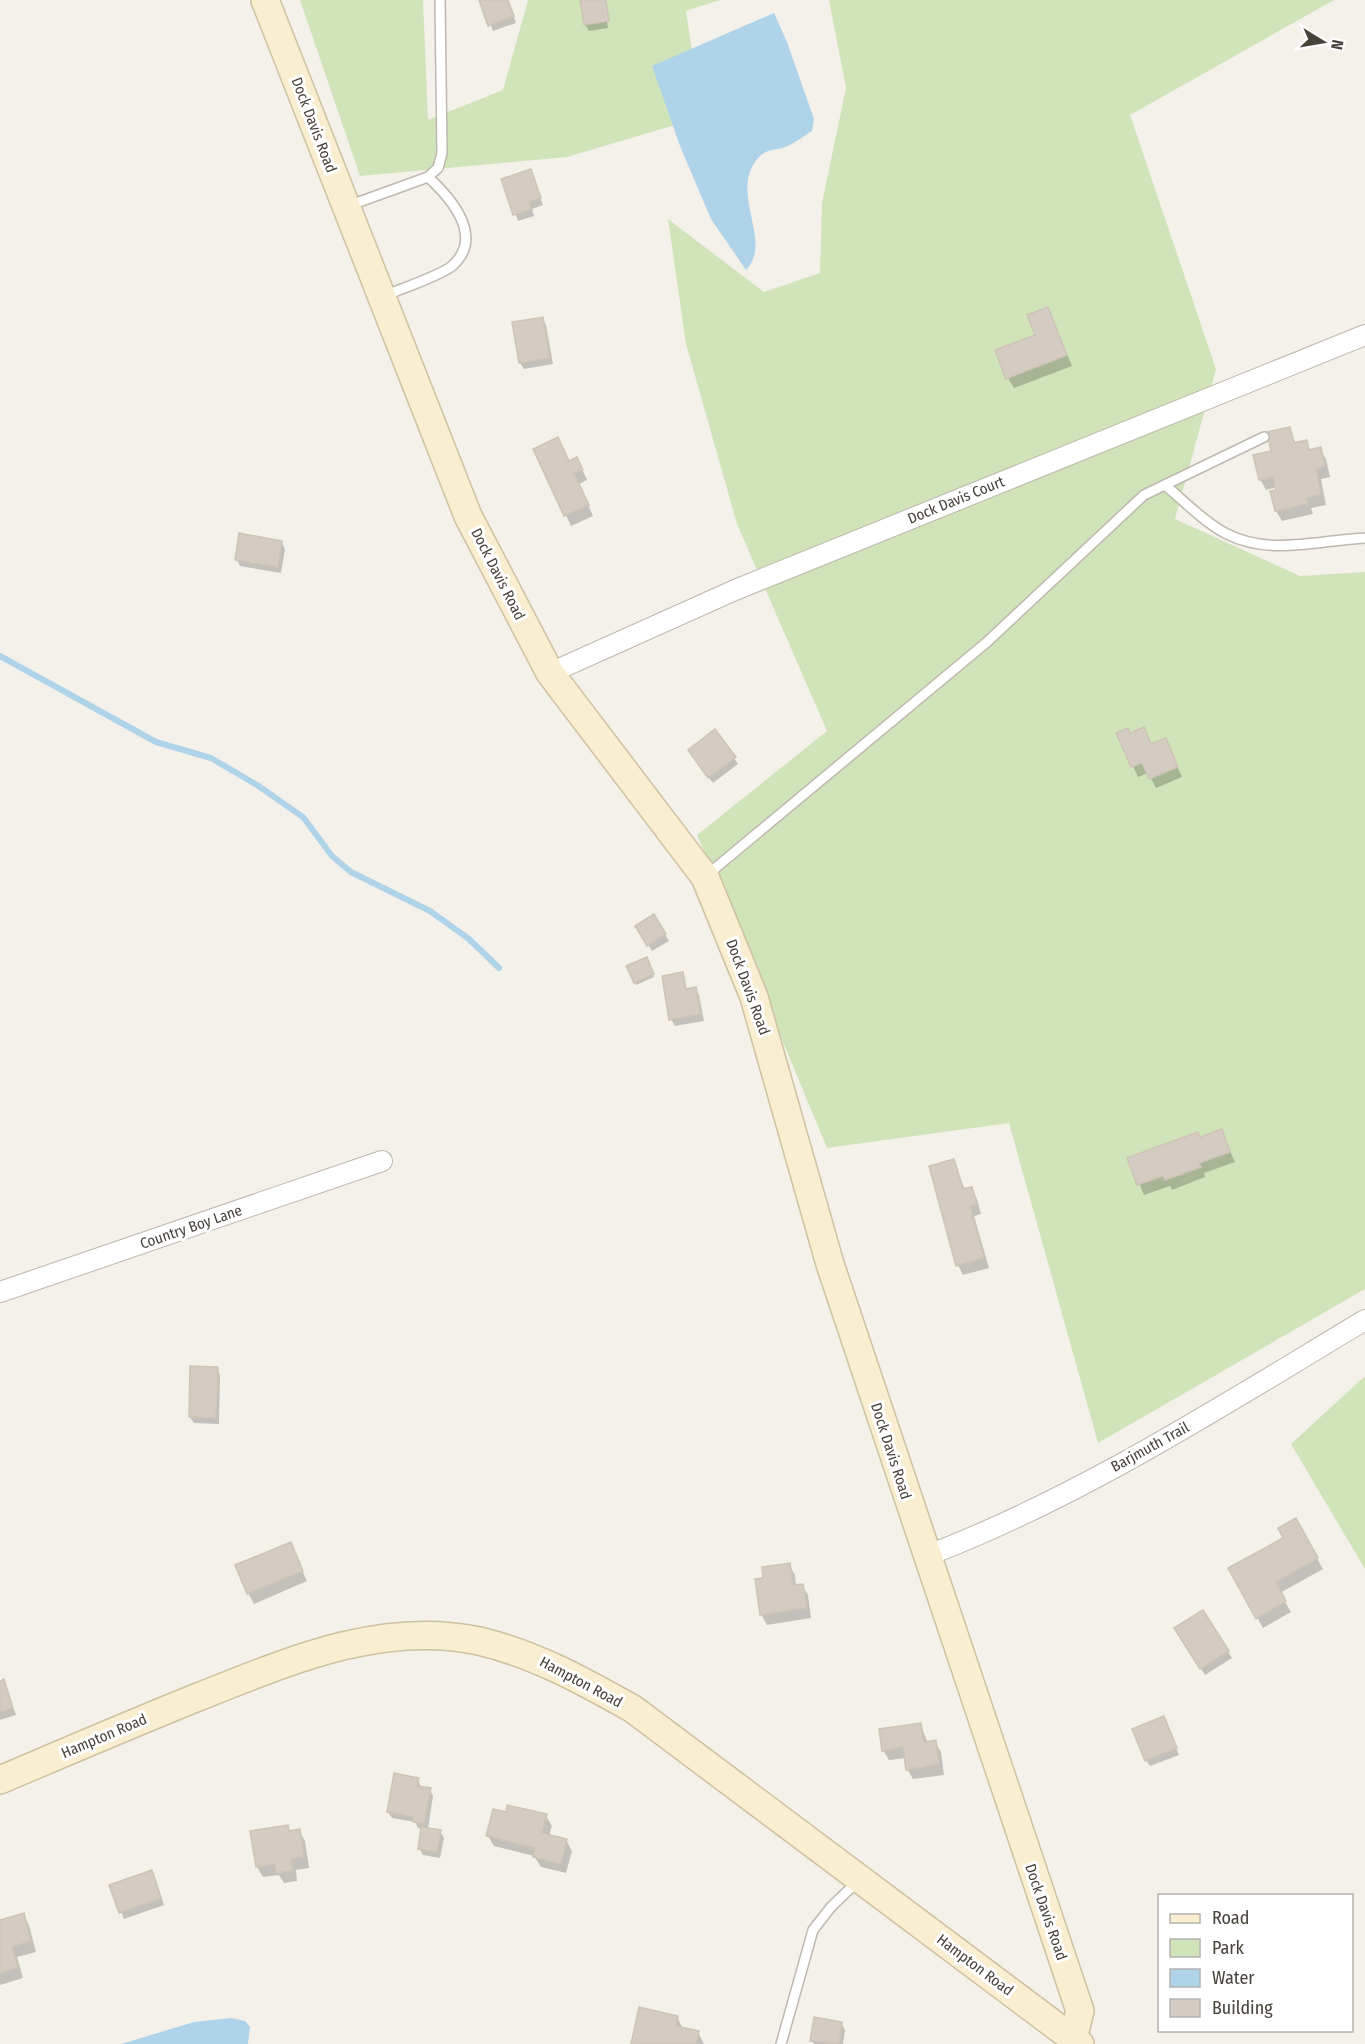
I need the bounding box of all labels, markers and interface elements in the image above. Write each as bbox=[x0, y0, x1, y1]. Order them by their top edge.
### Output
north arrow bbox=[1293, 12, 1353, 72]
text: N bbox=[1327, 38, 1347, 51]
street label: Dock Davis Road bbox=[288, 75, 340, 175]
street label: Dock Davis Court bbox=[905, 472, 1007, 528]
street label: Dock Davis Road bbox=[467, 525, 529, 623]
street label: Dock Davis Road bbox=[722, 937, 774, 1037]
street label: Country Boy Lane bbox=[138, 1201, 244, 1253]
street label: Dock Davis Road bbox=[867, 1400, 915, 1502]
street label: Barjmuth Trail bbox=[1108, 1418, 1192, 1476]
street label: Hampton Road bbox=[537, 1653, 625, 1711]
street label: Hampton Road bbox=[59, 1710, 149, 1762]
street label: Dock Davis Road bbox=[1021, 1861, 1071, 1963]
legend bbox=[1158, 1894, 1353, 2032]
text: Road bbox=[1212, 1907, 1249, 1929]
street label: Hampton Road bbox=[933, 1930, 1017, 2000]
text: Park bbox=[1212, 1937, 1245, 1959]
text: Water bbox=[1212, 1967, 1255, 1989]
text: Building bbox=[1212, 1997, 1273, 2019]

